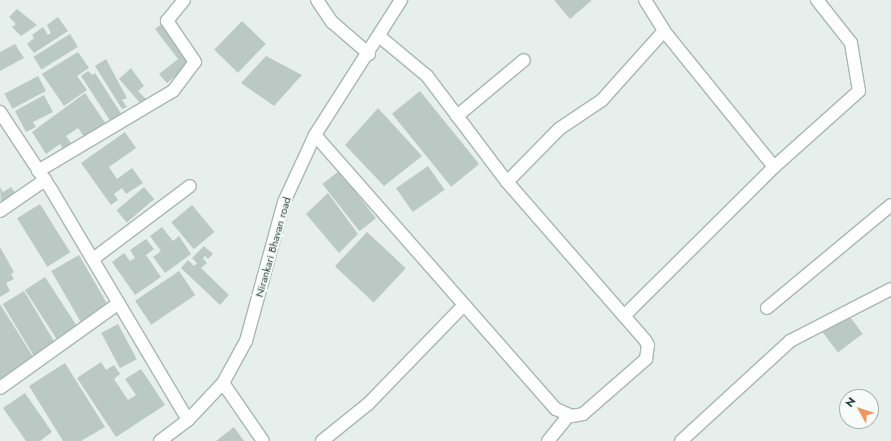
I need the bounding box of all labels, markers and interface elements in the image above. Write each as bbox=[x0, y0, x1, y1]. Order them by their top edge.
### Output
street label: Nirankari Bhavan road bbox=[252, 195, 294, 299]
north arrow bbox=[839, 389, 879, 429]
text: N bbox=[841, 394, 859, 411]

